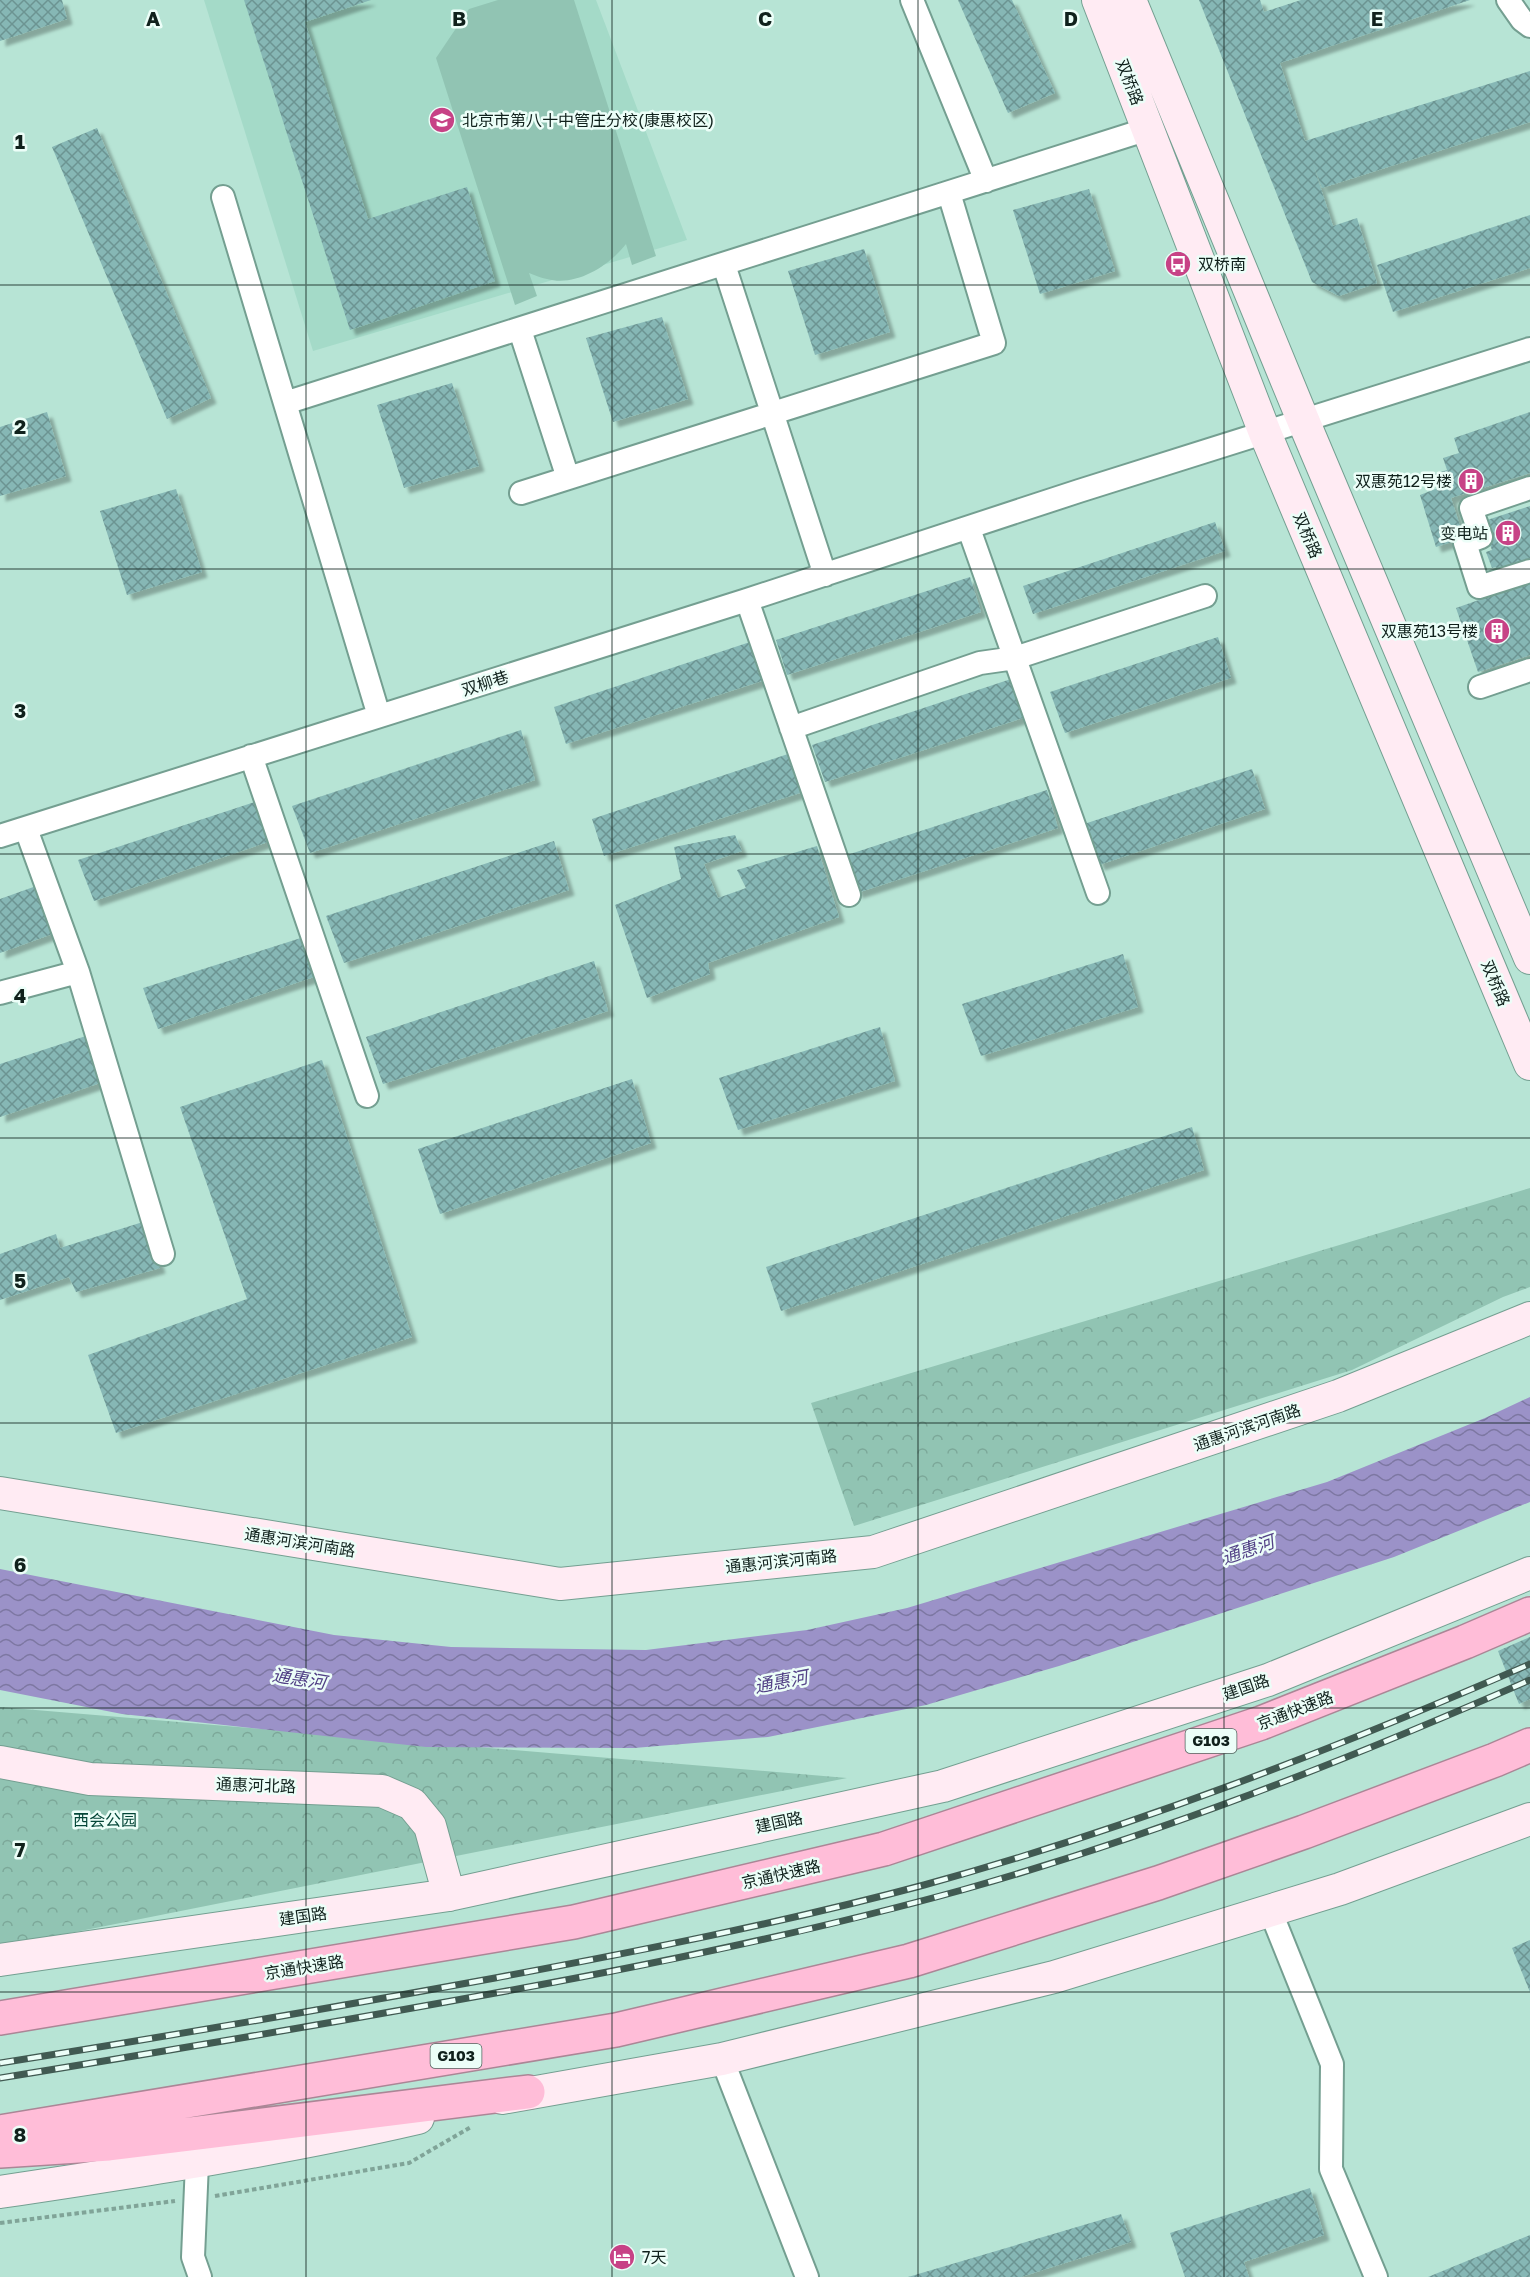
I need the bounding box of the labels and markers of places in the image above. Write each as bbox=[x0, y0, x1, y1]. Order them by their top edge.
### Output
school or university icon: 北京市第八十中管庄分校(康惠校区) bbox=[427, 105, 457, 135]
place label: 北京市第八十中管庄分校(康惠校区) bbox=[462, 110, 714, 130]
bus stop icon: 双桥南 bbox=[1163, 249, 1193, 279]
place label: 双桥南 bbox=[1198, 254, 1246, 274]
building icon: 双惠苑12号楼 bbox=[1456, 466, 1486, 496]
place label: 双惠苑12号楼 bbox=[1355, 471, 1452, 491]
building icon: 变电站 bbox=[1493, 518, 1523, 548]
place label: 变电站 bbox=[1440, 523, 1488, 543]
building icon: 双惠苑13号楼 bbox=[1482, 616, 1512, 646]
place label: 双惠苑13号楼 bbox=[1381, 621, 1478, 641]
hotel icon: 7天 bbox=[607, 2242, 637, 2272]
place label: 7天 bbox=[642, 2247, 666, 2267]

